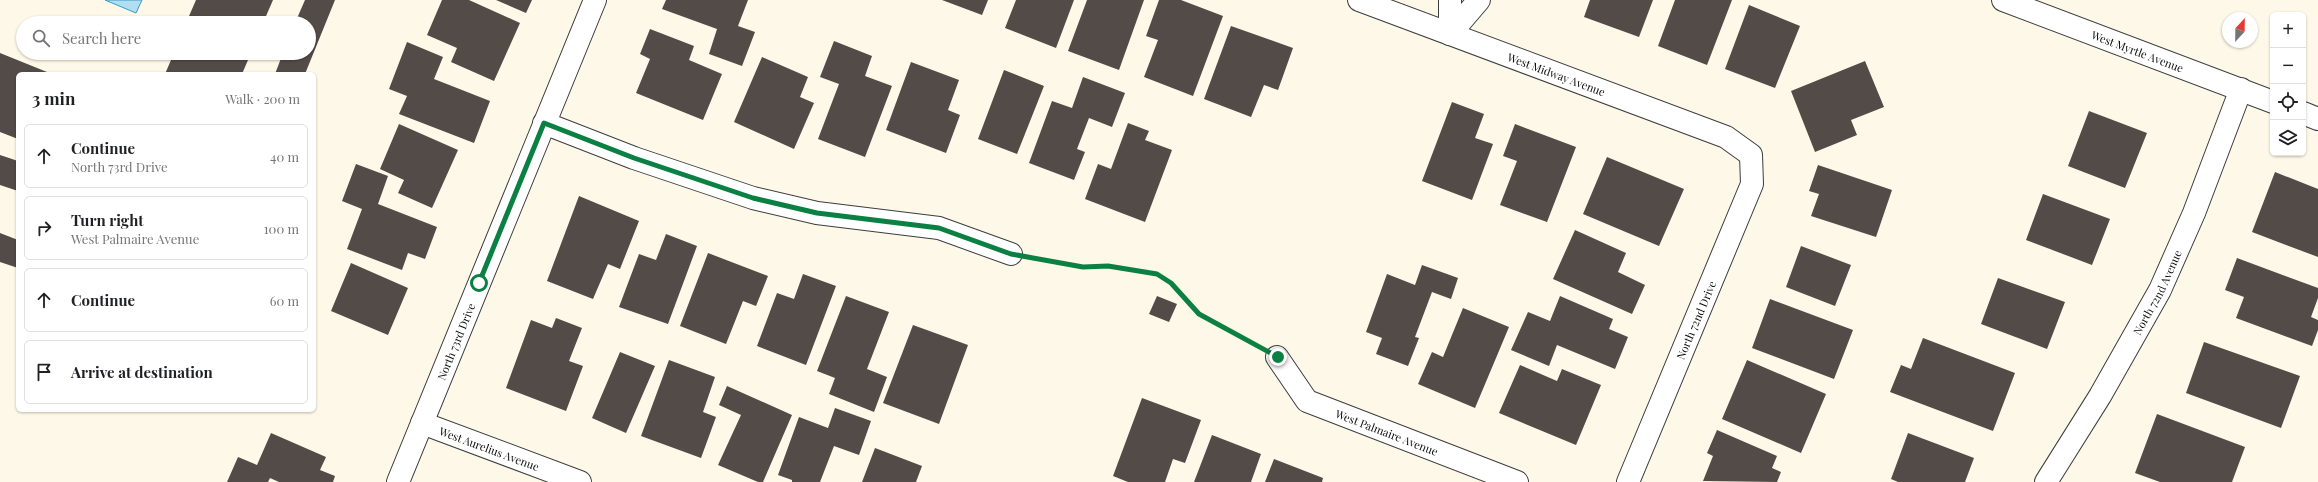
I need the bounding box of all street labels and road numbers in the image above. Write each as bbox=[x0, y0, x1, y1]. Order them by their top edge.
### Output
street label: West Myrtle Avenue bbox=[2089, 26, 2186, 75]
street label: West Midway Avenue bbox=[1505, 48, 1608, 99]
street label: North 72nd Avenue bbox=[2129, 247, 2184, 337]
street label: North 72nd Drive bbox=[1673, 278, 1719, 362]
street label: North 73rd Drive bbox=[433, 300, 478, 382]
street label: West Palmaire Avenue bbox=[1333, 405, 1441, 459]
street label: West Aurelius Avenue bbox=[436, 422, 542, 474]

